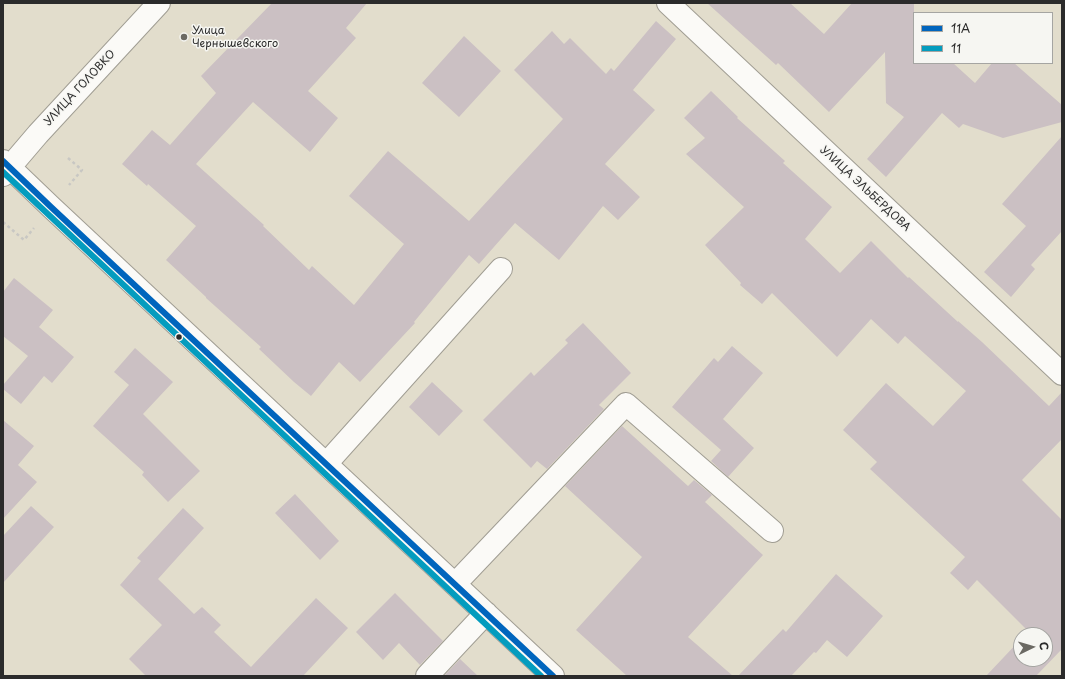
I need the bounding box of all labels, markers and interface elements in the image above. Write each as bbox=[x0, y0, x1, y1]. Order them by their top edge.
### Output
legend bbox=[913, 12, 1053, 64]
text: 11А bbox=[951, 19, 970, 37]
place label: Улица Чернышевского bbox=[192, 24, 278, 50]
marker: Улица Чернышевского bbox=[179, 32, 189, 42]
text: 11 bbox=[951, 39, 961, 57]
street label: УЛИЦА ГОЛОВКО bbox=[42, 48, 118, 128]
street label: УЛИЦА ЭЛЬБЕРДОВА bbox=[817, 144, 913, 234]
unlabelled marker bbox=[174, 332, 184, 342]
north arrow bbox=[1013, 627, 1053, 667]
text: С bbox=[1036, 641, 1053, 651]

